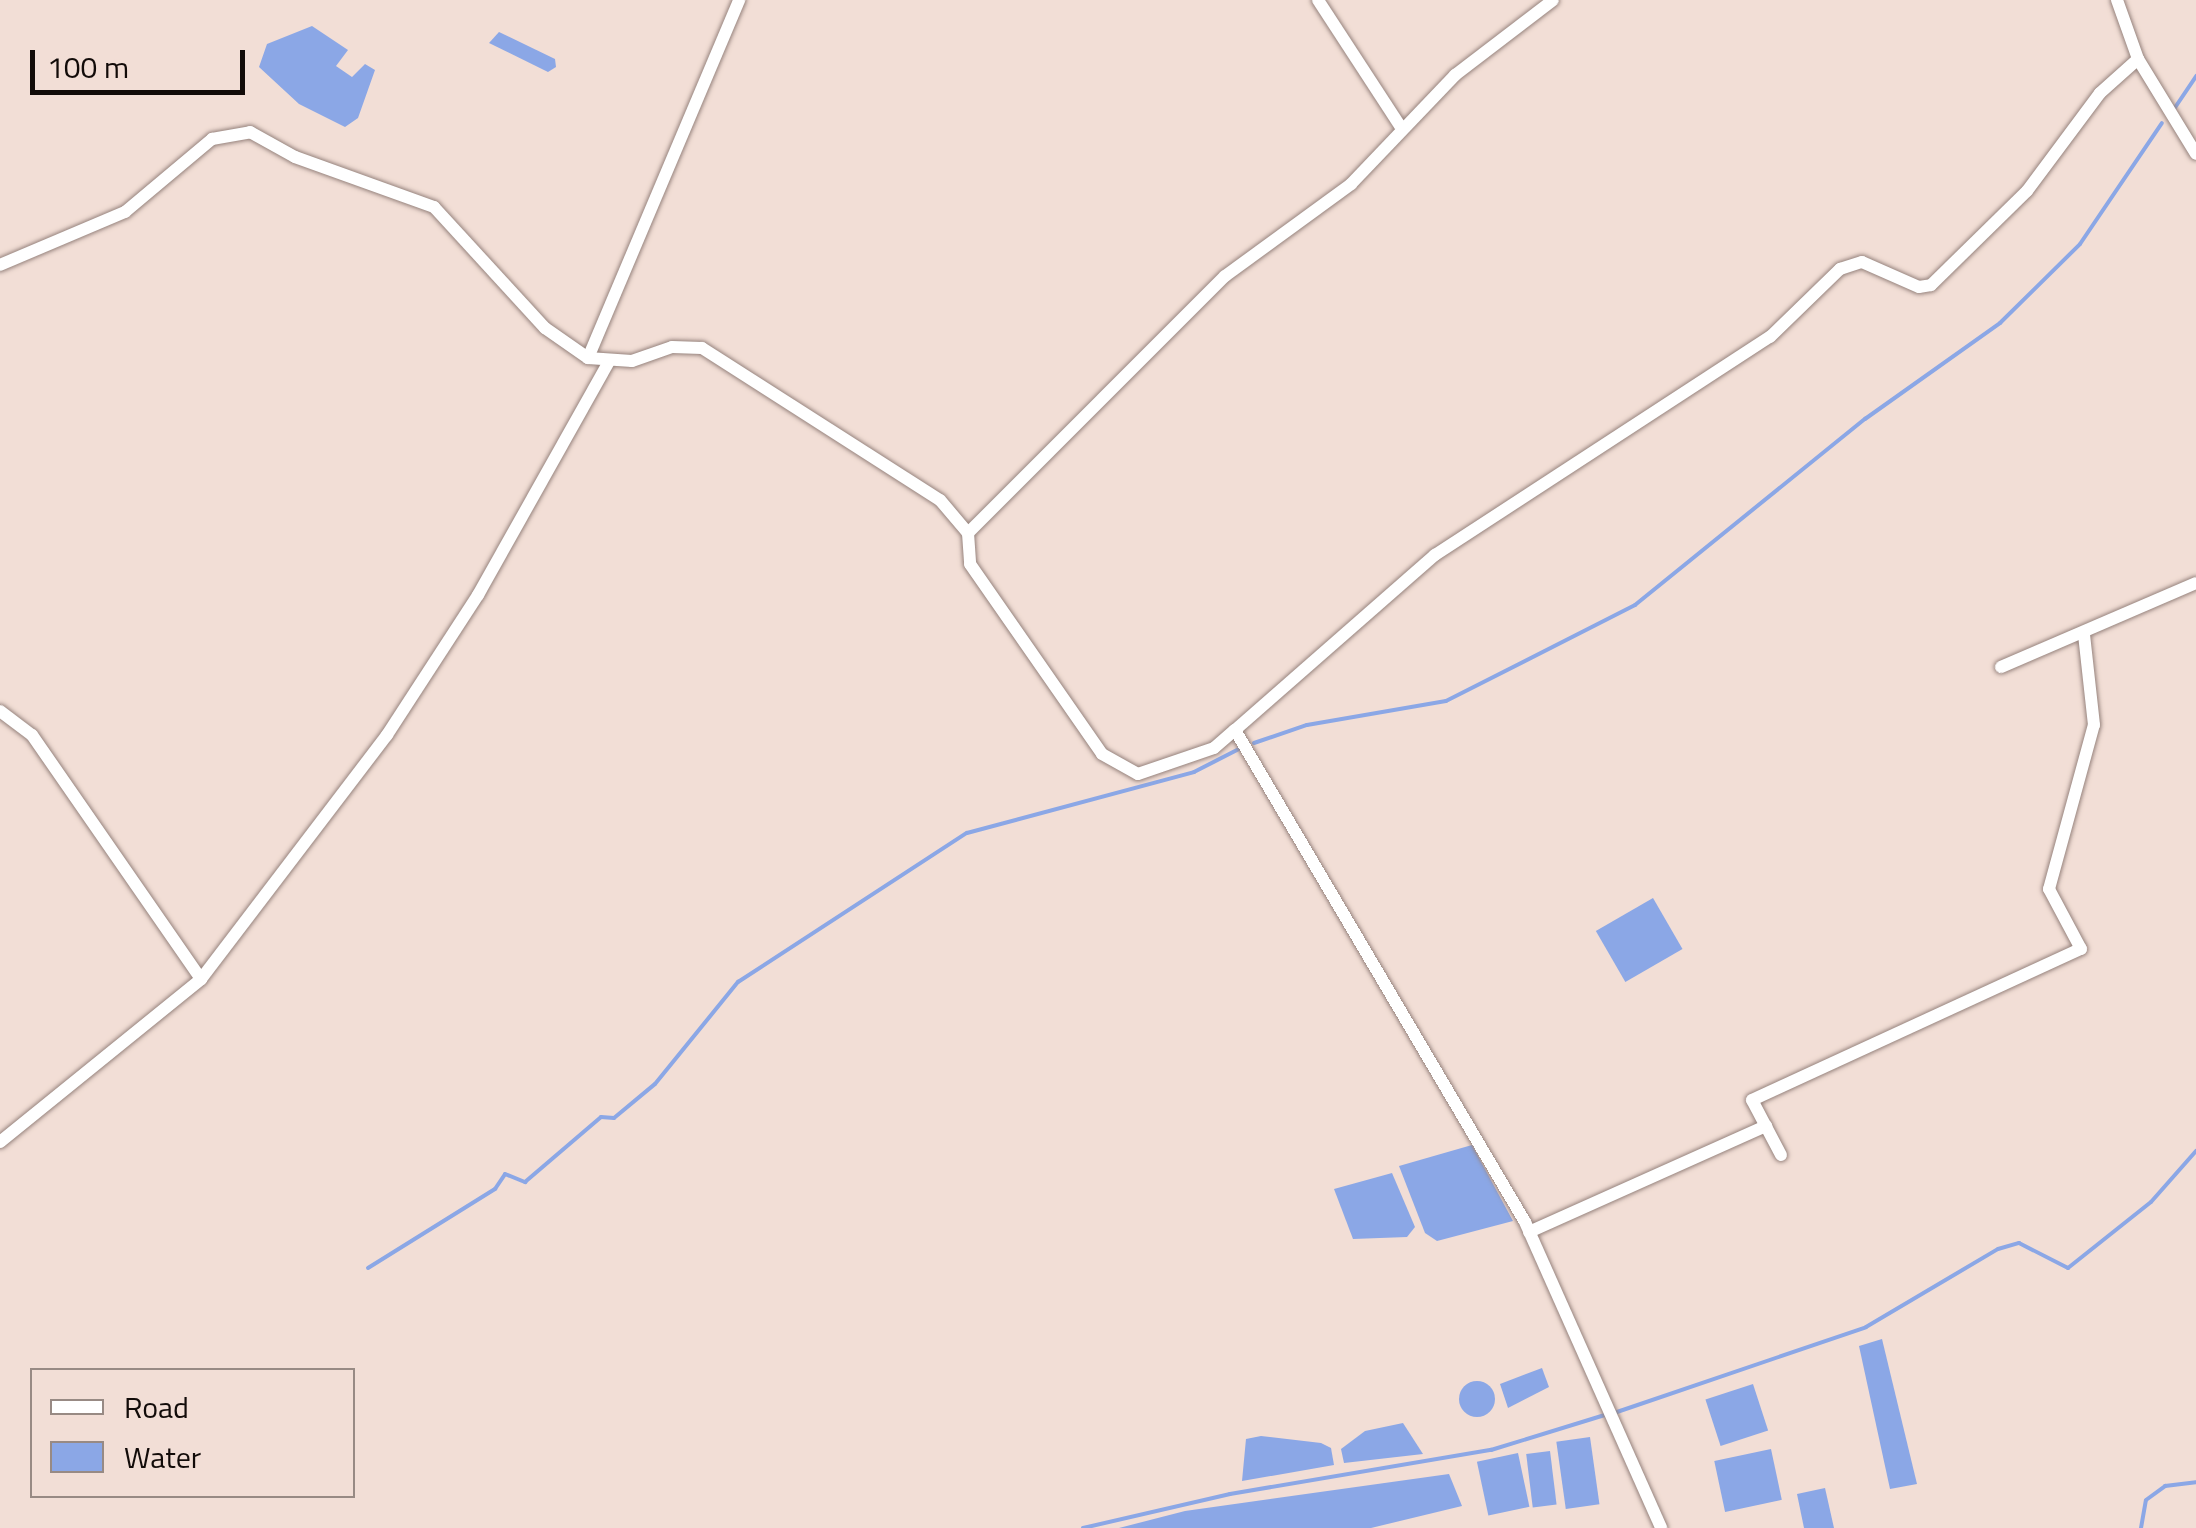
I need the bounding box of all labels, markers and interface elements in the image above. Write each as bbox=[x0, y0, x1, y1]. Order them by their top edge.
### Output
scale bar bbox=[35, 30, 250, 92]
text: 100 m bbox=[47, 44, 129, 90]
legend bbox=[30, 1368, 355, 1498]
text: Road bbox=[124, 1384, 189, 1430]
text: Water bbox=[124, 1434, 201, 1480]

